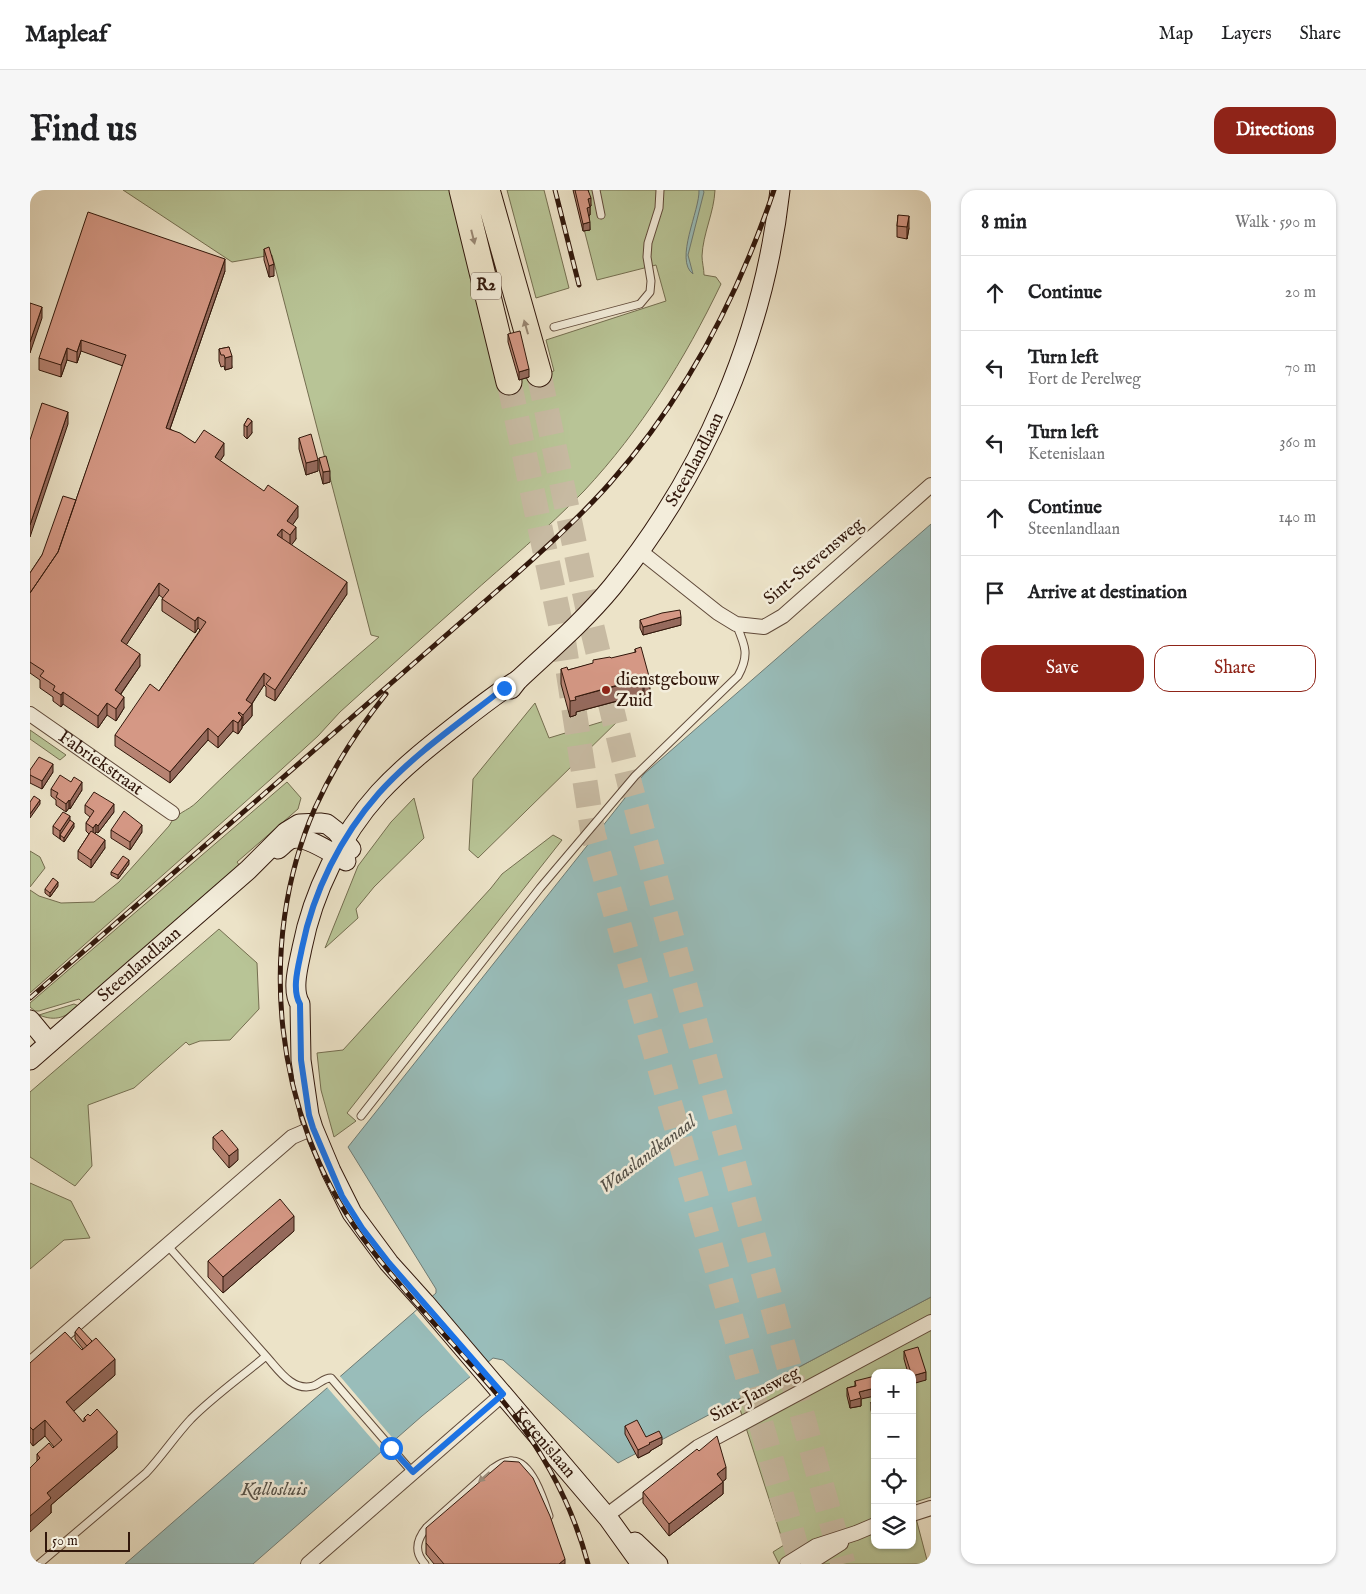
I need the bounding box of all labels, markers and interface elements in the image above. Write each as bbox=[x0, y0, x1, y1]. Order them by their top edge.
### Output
text: Mapleaf bbox=[25, 19, 107, 50]
text: Map bbox=[1159, 23, 1193, 46]
text: Layers bbox=[1221, 23, 1272, 46]
text: Share bbox=[1300, 23, 1341, 46]
button: Directions bbox=[1214, 107, 1336, 154]
text: Find us bbox=[30, 108, 137, 153]
text: 8 min bbox=[981, 209, 1027, 236]
text: Walk · 590 m bbox=[1235, 213, 1316, 233]
one-way arrow bbox=[470, 230, 478, 245]
road number: R2 bbox=[471, 272, 501, 300]
icon: ahead bbox=[981, 279, 1009, 307]
text: Continue bbox=[1028, 281, 1102, 305]
text: 20 m bbox=[1285, 283, 1316, 303]
one-way arrow bbox=[522, 320, 530, 335]
text: Turn left bbox=[1028, 346, 1099, 370]
icon: left bbox=[981, 354, 1009, 382]
text: 70 m bbox=[1285, 358, 1316, 378]
text: Fort de Perelweg bbox=[1028, 370, 1141, 390]
street label: Steenlandlaan bbox=[660, 409, 729, 511]
text: Turn left bbox=[1028, 421, 1099, 445]
icon: left bbox=[981, 429, 1009, 457]
text: 360 m bbox=[1280, 433, 1316, 453]
text: Ketenislaan bbox=[1028, 445, 1105, 465]
text: Continue bbox=[1028, 496, 1102, 520]
icon: ahead bbox=[981, 504, 1009, 532]
text: 140 m bbox=[1278, 508, 1316, 528]
street label: Sint-Stevensweg bbox=[759, 513, 869, 611]
text: Steenlandlaan bbox=[1028, 520, 1120, 540]
icon: arrive bbox=[981, 579, 1009, 607]
text: Arrive at destination bbox=[1028, 581, 1187, 605]
button: Save bbox=[981, 645, 1144, 692]
button: Share bbox=[1154, 645, 1316, 692]
place label: dienstgebouw Zuid bbox=[616, 669, 720, 713]
route end bbox=[493, 677, 516, 700]
marker: dienstgebouw Zuid bbox=[600, 684, 612, 696]
street label: Fabriekstraat bbox=[53, 726, 148, 801]
street label: Steenlandlaan bbox=[93, 922, 186, 1007]
water label: Waaslandkanaal bbox=[595, 1110, 703, 1199]
street label: Sint-Jansweg bbox=[706, 1362, 804, 1428]
map controls bbox=[871, 1369, 916, 1549]
button: + bbox=[871, 1369, 916, 1414]
street label: Ketenislaan bbox=[507, 1402, 581, 1483]
button: − bbox=[871, 1414, 916, 1459]
route start bbox=[380, 1437, 403, 1460]
button: locate bbox=[871, 1459, 916, 1504]
one-way arrow bbox=[477, 1471, 490, 1482]
water label: Kallosluis bbox=[240, 1478, 308, 1502]
button: layers bbox=[871, 1504, 916, 1549]
scale bar bbox=[45, 1529, 130, 1552]
text: 50 m bbox=[52, 1532, 78, 1550]

